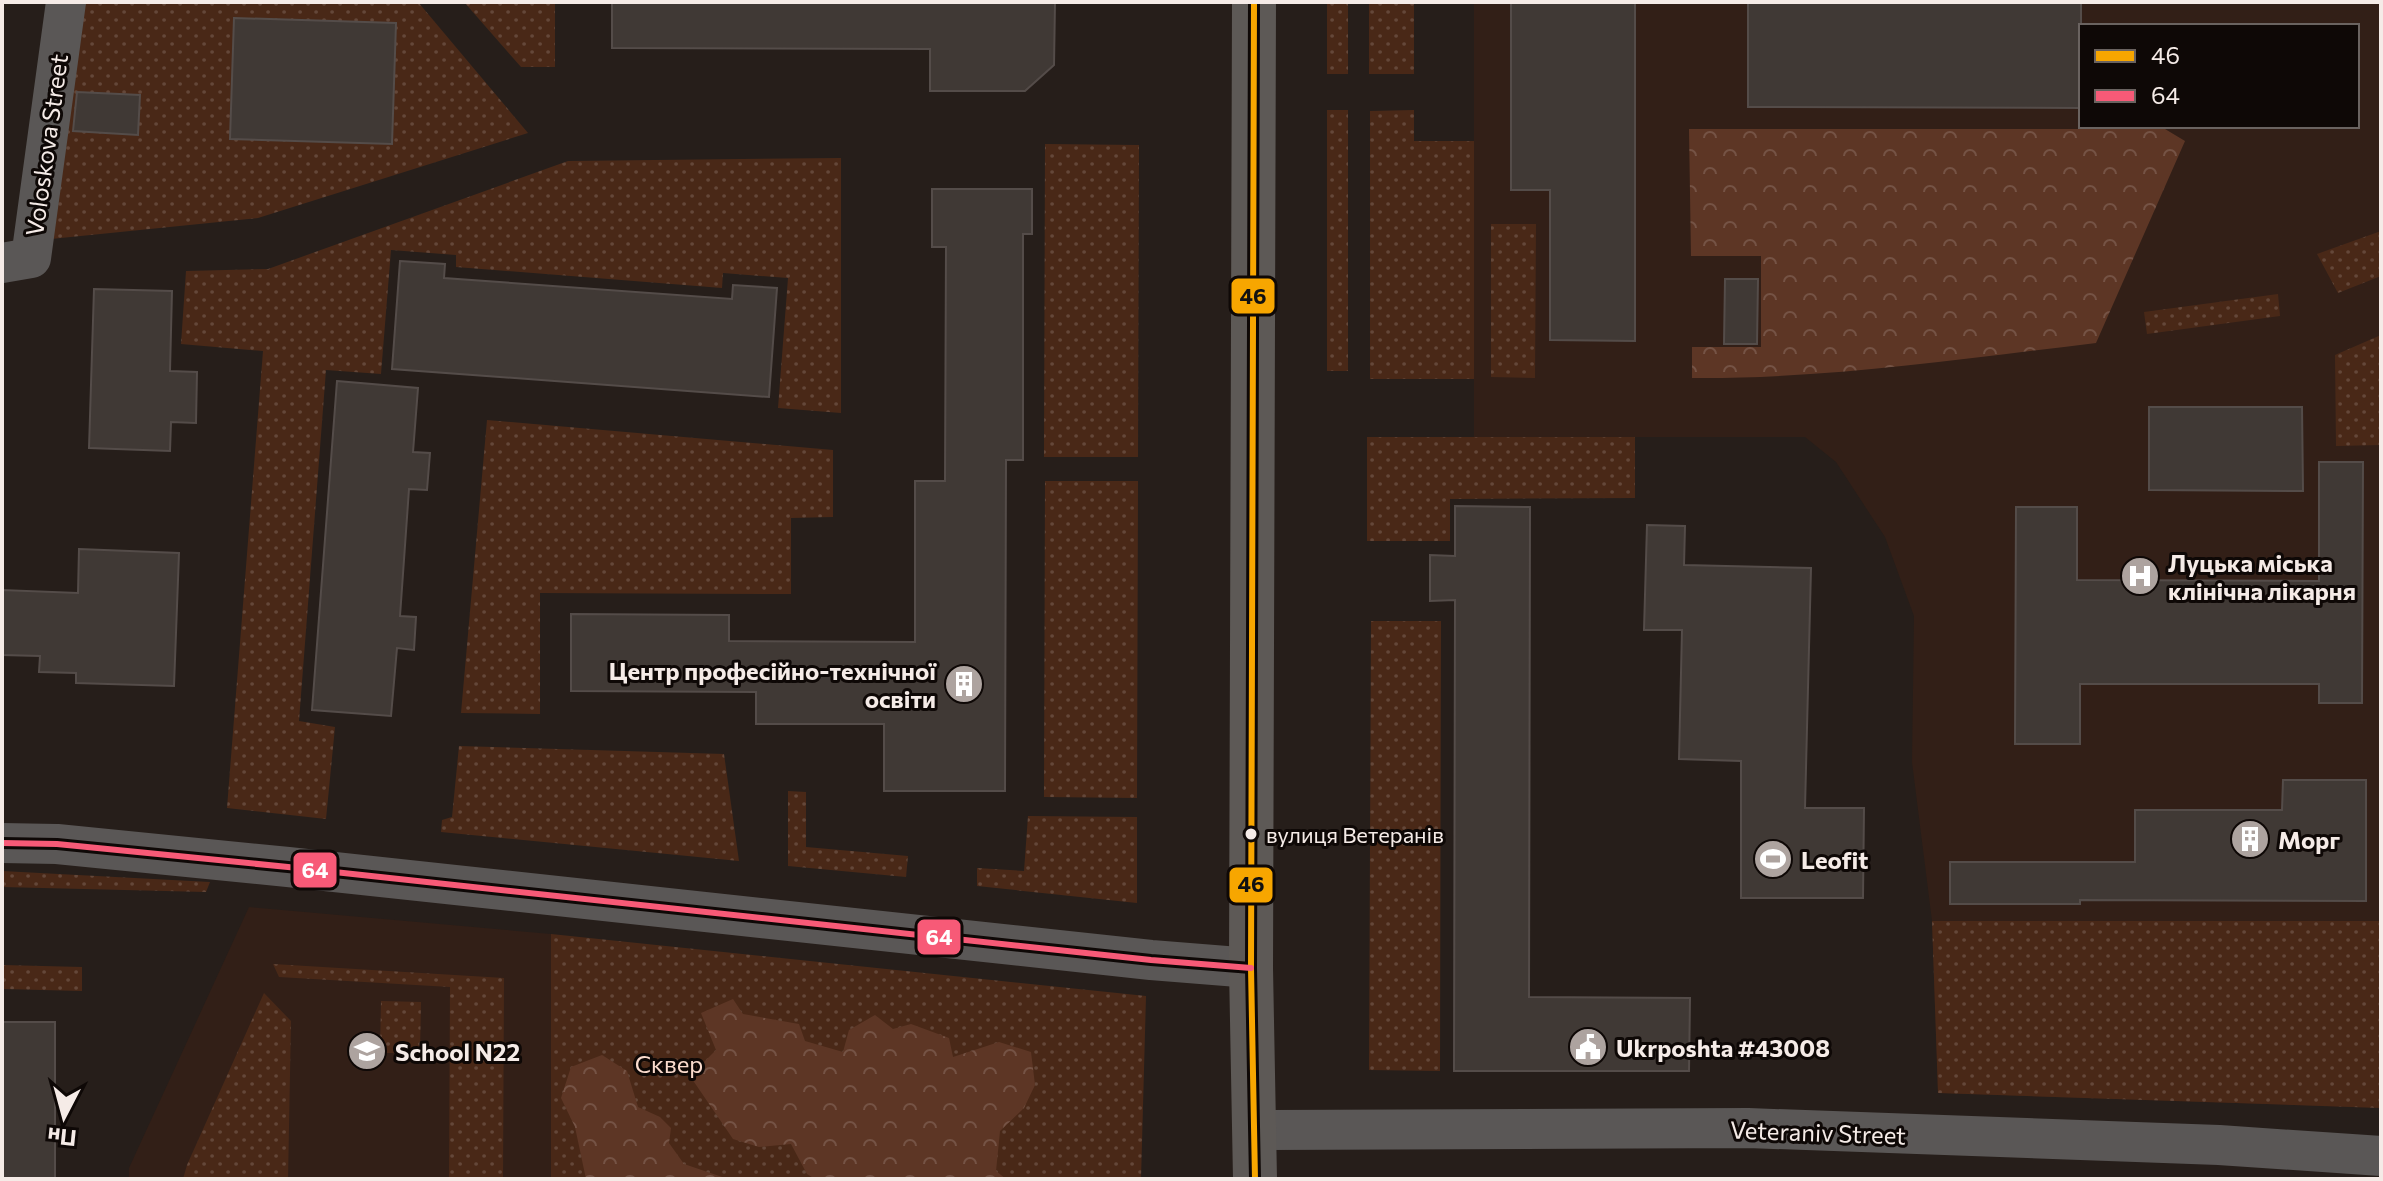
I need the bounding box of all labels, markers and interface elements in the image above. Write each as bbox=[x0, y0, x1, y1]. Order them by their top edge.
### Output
legend bbox=[2079, 24, 2359, 128]
text: 46 bbox=[2151, 40, 2180, 69]
street label: Voloskova Street bbox=[19, 52, 73, 238]
text: 64 bbox=[2151, 80, 2180, 109]
line badge: 46 bbox=[1230, 277, 1276, 315]
text: 46 bbox=[1239, 282, 1267, 309]
place label: Луцька міська клінічна лікарня bbox=[2168, 548, 2356, 605]
hospital icon: Луцька міська клінічна лікарня bbox=[2119, 555, 2161, 597]
place label: Центр професійно-технічної освіти bbox=[609, 656, 937, 713]
building icon: Центр професійно-технічної освіти bbox=[943, 663, 985, 705]
building icon: Морг bbox=[2229, 818, 2271, 860]
place label: вулиця Ветеранів bbox=[1266, 821, 1444, 848]
place label: Морг bbox=[2278, 825, 2340, 854]
marker: вулиця Ветеранів bbox=[1243, 826, 1259, 842]
sports icon: Leofit bbox=[1752, 838, 1794, 880]
place label: Leofit bbox=[1801, 845, 1868, 874]
line badge: 64 bbox=[292, 851, 338, 889]
text: 64 bbox=[301, 856, 329, 883]
line badge: 46 bbox=[1228, 866, 1274, 904]
text: 46 bbox=[1237, 870, 1265, 897]
line badge: 64 bbox=[916, 918, 962, 956]
text: 64 bbox=[925, 923, 953, 950]
public building icon: Ukrposhta #43008 bbox=[1567, 1026, 1609, 1068]
school or university icon: School N22 bbox=[346, 1030, 388, 1072]
place label: Ukrposhta #43008 bbox=[1616, 1033, 1830, 1062]
place label: School N22 bbox=[395, 1037, 520, 1066]
park label: Сквер bbox=[635, 1049, 703, 1078]
north arrow bbox=[24, 1077, 104, 1157]
street label: Veteraniv Street bbox=[1729, 1114, 1907, 1150]
text: Пн bbox=[46, 1122, 78, 1152]

